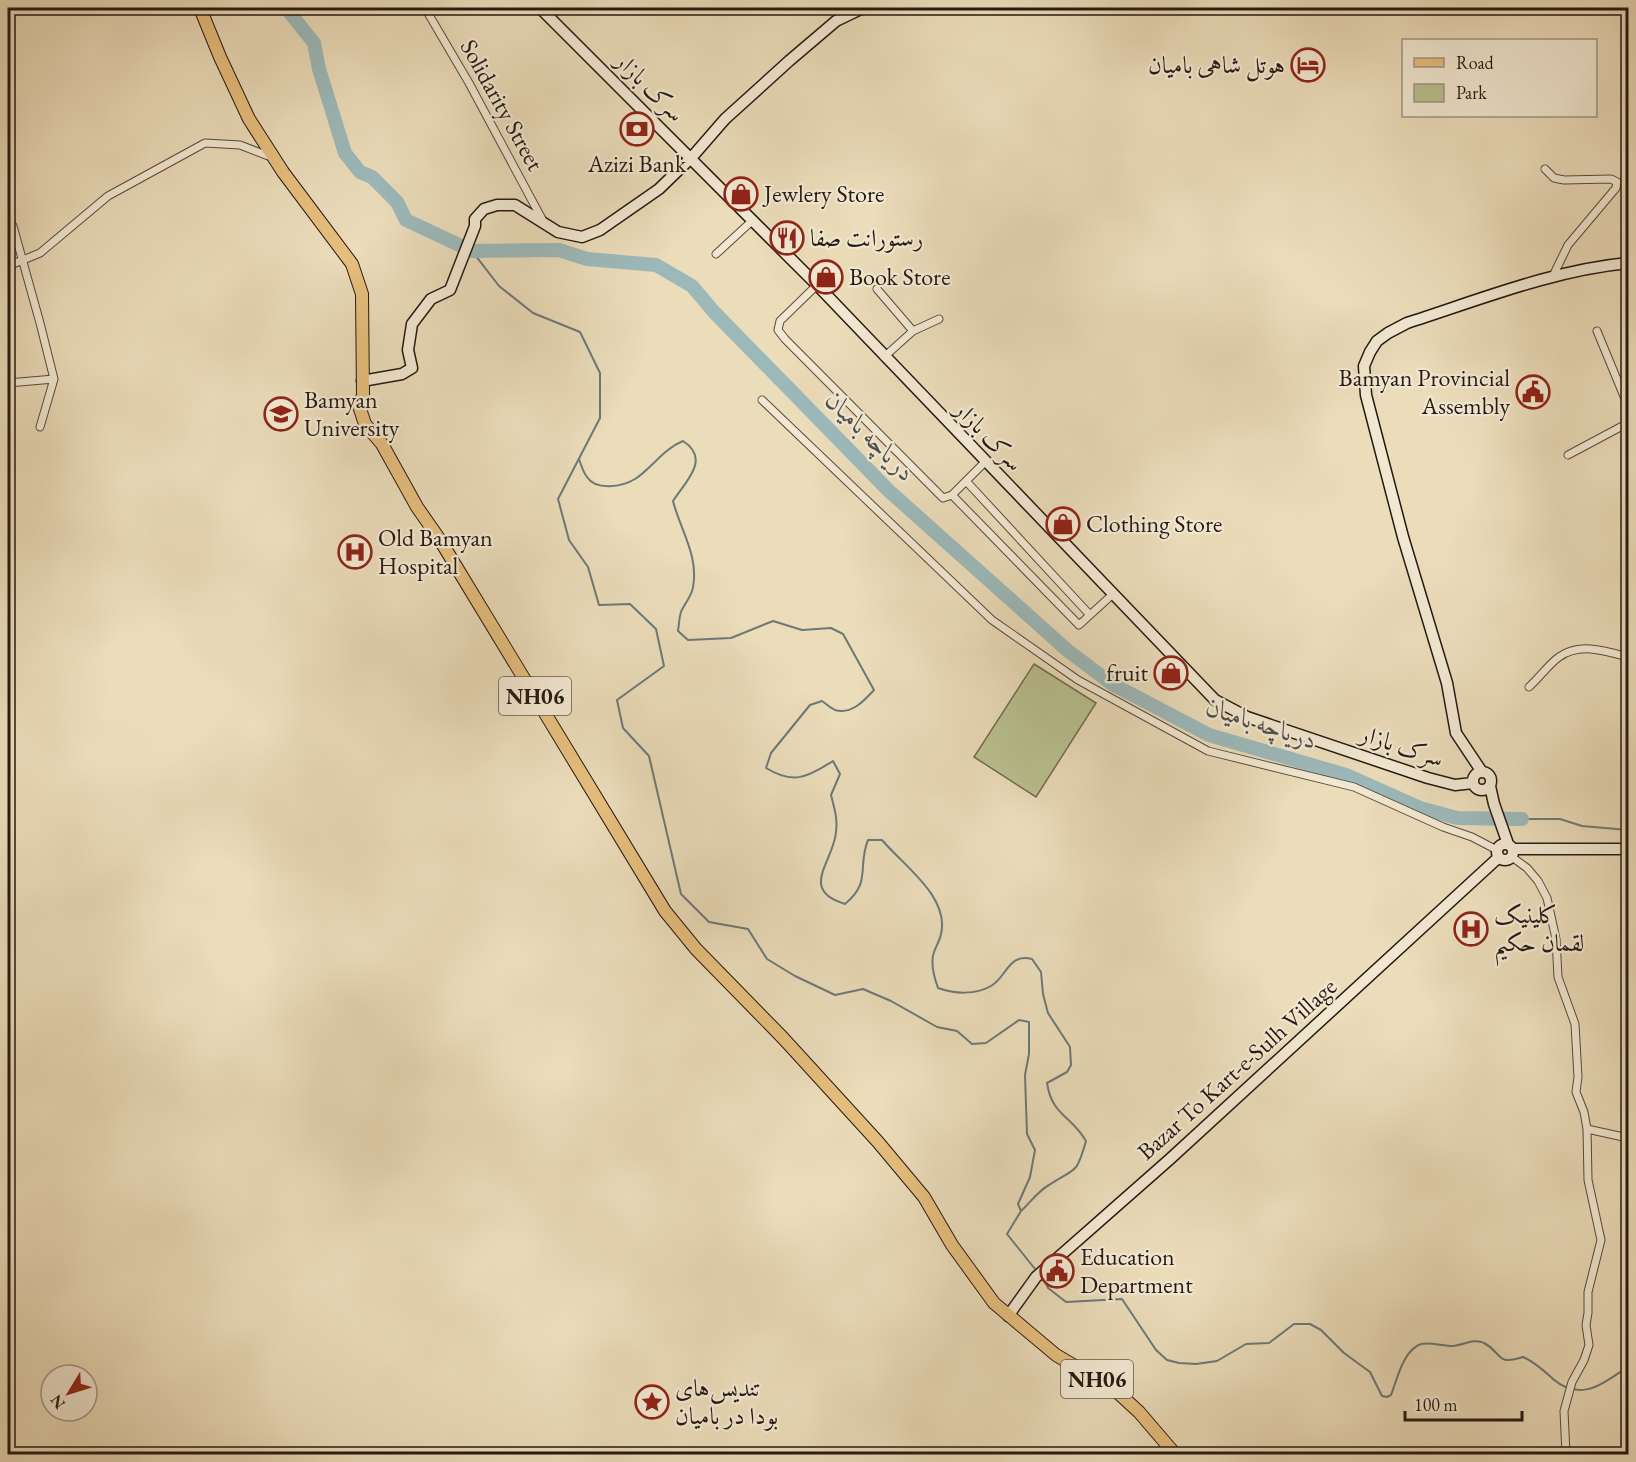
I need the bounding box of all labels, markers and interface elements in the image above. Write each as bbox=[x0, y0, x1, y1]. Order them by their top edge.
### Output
street label: Solidarity Street bbox=[454, 34, 551, 176]
legend bbox=[1402, 39, 1597, 117]
street label: سرک بازار bbox=[607, 44, 692, 129]
hotel icon: هوتل شاهی بامیان bbox=[1290, 47, 1326, 83]
place label: هوتل شاهی بامیان bbox=[1148, 49, 1285, 82]
text: Road bbox=[1456, 51, 1495, 74]
text: Park bbox=[1456, 81, 1487, 104]
bank icon: Azizi Bank bbox=[619, 111, 655, 147]
place label: Azizi Bank bbox=[587, 148, 687, 179]
shop icon: Jewlery Store bbox=[723, 176, 759, 212]
place label: Jewlery Store bbox=[762, 178, 884, 209]
restaurant icon: رستورانت صفا bbox=[769, 220, 805, 256]
place label: رستورانت صفا bbox=[810, 222, 923, 253]
shop icon: Book Store bbox=[808, 259, 844, 295]
place label: Book Store bbox=[849, 261, 951, 292]
place label: Bamyan Provincial Assembly bbox=[1339, 362, 1510, 421]
public building icon: Bamyan Provincial Assembly bbox=[1515, 374, 1551, 410]
water label: دریاچه بامیان bbox=[818, 383, 924, 489]
place label: Bamyan University bbox=[304, 384, 400, 443]
street label: سرک بازار bbox=[946, 392, 1030, 478]
school or university icon: Bamyan University bbox=[263, 396, 299, 432]
shop icon: Clothing Store bbox=[1045, 506, 1081, 542]
place label: Clothing Store bbox=[1086, 508, 1222, 539]
place label: Old Bamyan Hospital bbox=[378, 522, 493, 581]
hospital icon: Old Bamyan Hospital bbox=[337, 534, 373, 570]
shop icon: fruit bbox=[1153, 655, 1189, 691]
place label: fruit bbox=[1106, 657, 1148, 688]
road number: NH06 bbox=[499, 677, 571, 715]
water label: دریاچه بامیان bbox=[1202, 689, 1322, 758]
street label: سرک بازار bbox=[1354, 717, 1448, 775]
place label: کلینیک لقمان حکیم bbox=[1494, 899, 1585, 967]
hospital icon: کلینیک لقمان حکیم bbox=[1453, 911, 1489, 947]
street label: Bazar To Kart-e-Sulh Village bbox=[1130, 971, 1343, 1166]
place label: Education Department bbox=[1080, 1241, 1193, 1300]
public building icon: Education Department bbox=[1039, 1253, 1075, 1289]
road number: NH06 bbox=[1061, 1360, 1133, 1398]
north arrow bbox=[39, 1363, 99, 1423]
place label: تندیس‌های بودا در بامیان bbox=[675, 1372, 778, 1431]
place icon: تندیس‌های بودا در بامیان bbox=[634, 1384, 670, 1420]
scale bar bbox=[1405, 1384, 1522, 1422]
text: N bbox=[45, 1390, 70, 1413]
text: 100 m bbox=[1414, 1393, 1458, 1416]

